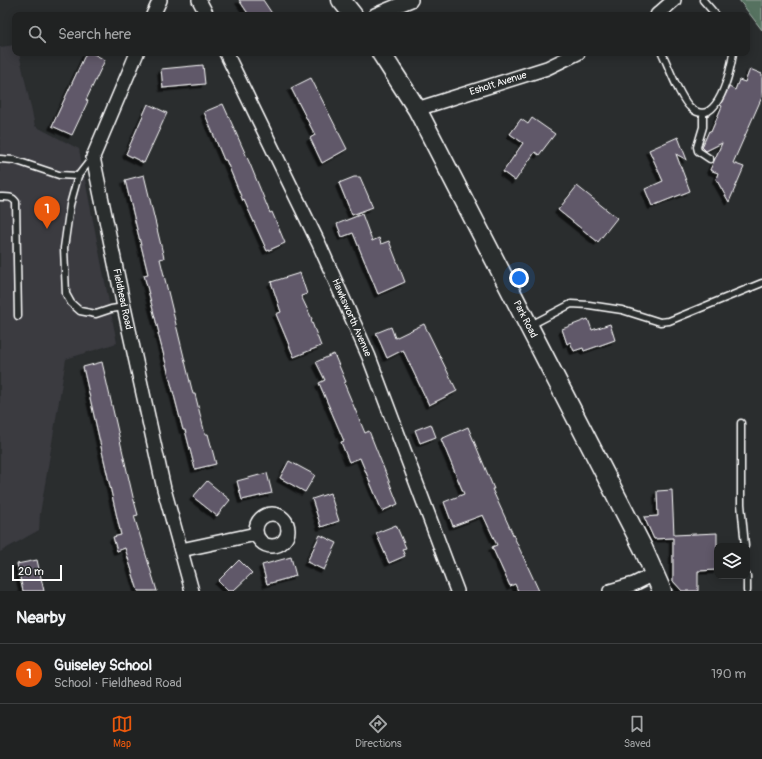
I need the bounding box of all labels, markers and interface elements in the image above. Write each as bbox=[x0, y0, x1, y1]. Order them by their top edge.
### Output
search box bbox=[12, 12, 750, 56]
icon: search bbox=[26, 23, 48, 45]
text: Search here bbox=[58, 25, 131, 44]
street label: Esholt Avenue bbox=[468, 69, 528, 98]
pin: 1 bbox=[34, 196, 60, 229]
street label: Fieldhead Road bbox=[110, 267, 135, 331]
your location bbox=[509, 268, 529, 288]
street label: Hawksworth Avenue bbox=[329, 277, 374, 358]
street label: Park Road bbox=[511, 298, 540, 340]
map controls bbox=[714, 543, 750, 579]
button: layers bbox=[714, 543, 750, 579]
scale bar bbox=[12, 563, 62, 582]
text: 20 m bbox=[18, 565, 44, 578]
text: Nearby bbox=[16, 607, 65, 628]
text: Guiseley School bbox=[54, 656, 152, 675]
text: 1 bbox=[26, 666, 32, 682]
text: 190 m bbox=[711, 666, 746, 682]
text: School · Fieldhead Road bbox=[54, 675, 182, 691]
tab: Map bbox=[111, 713, 133, 750]
tab: Directions bbox=[355, 713, 402, 750]
tab: Saved bbox=[624, 713, 651, 750]

